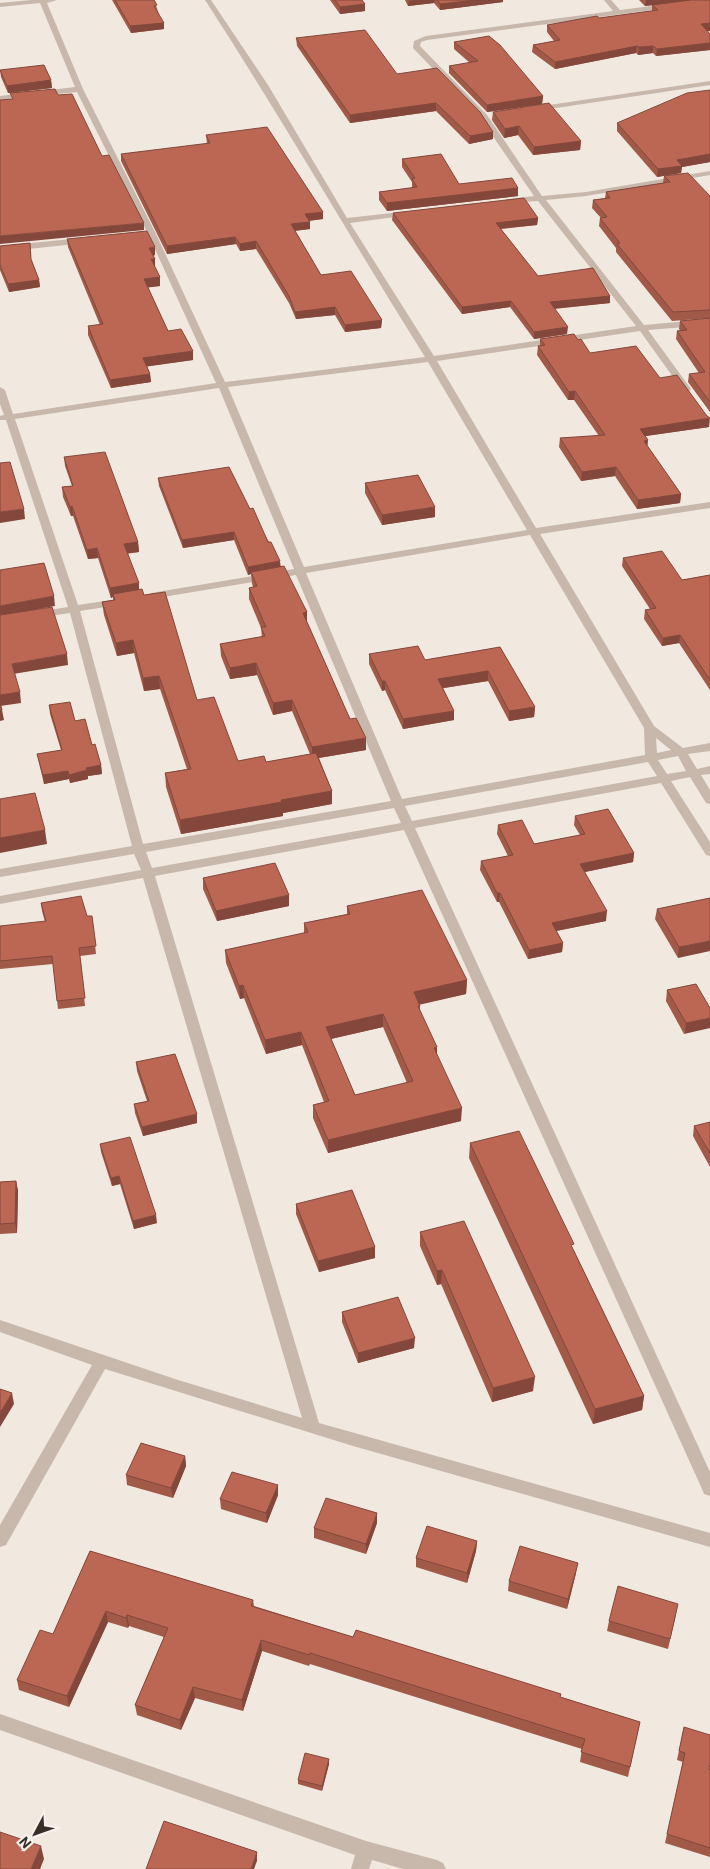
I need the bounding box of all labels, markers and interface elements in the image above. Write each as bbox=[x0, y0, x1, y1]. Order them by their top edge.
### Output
north arrow bbox=[10, 1809, 60, 1859]
text: N bbox=[16, 1834, 34, 1852]

